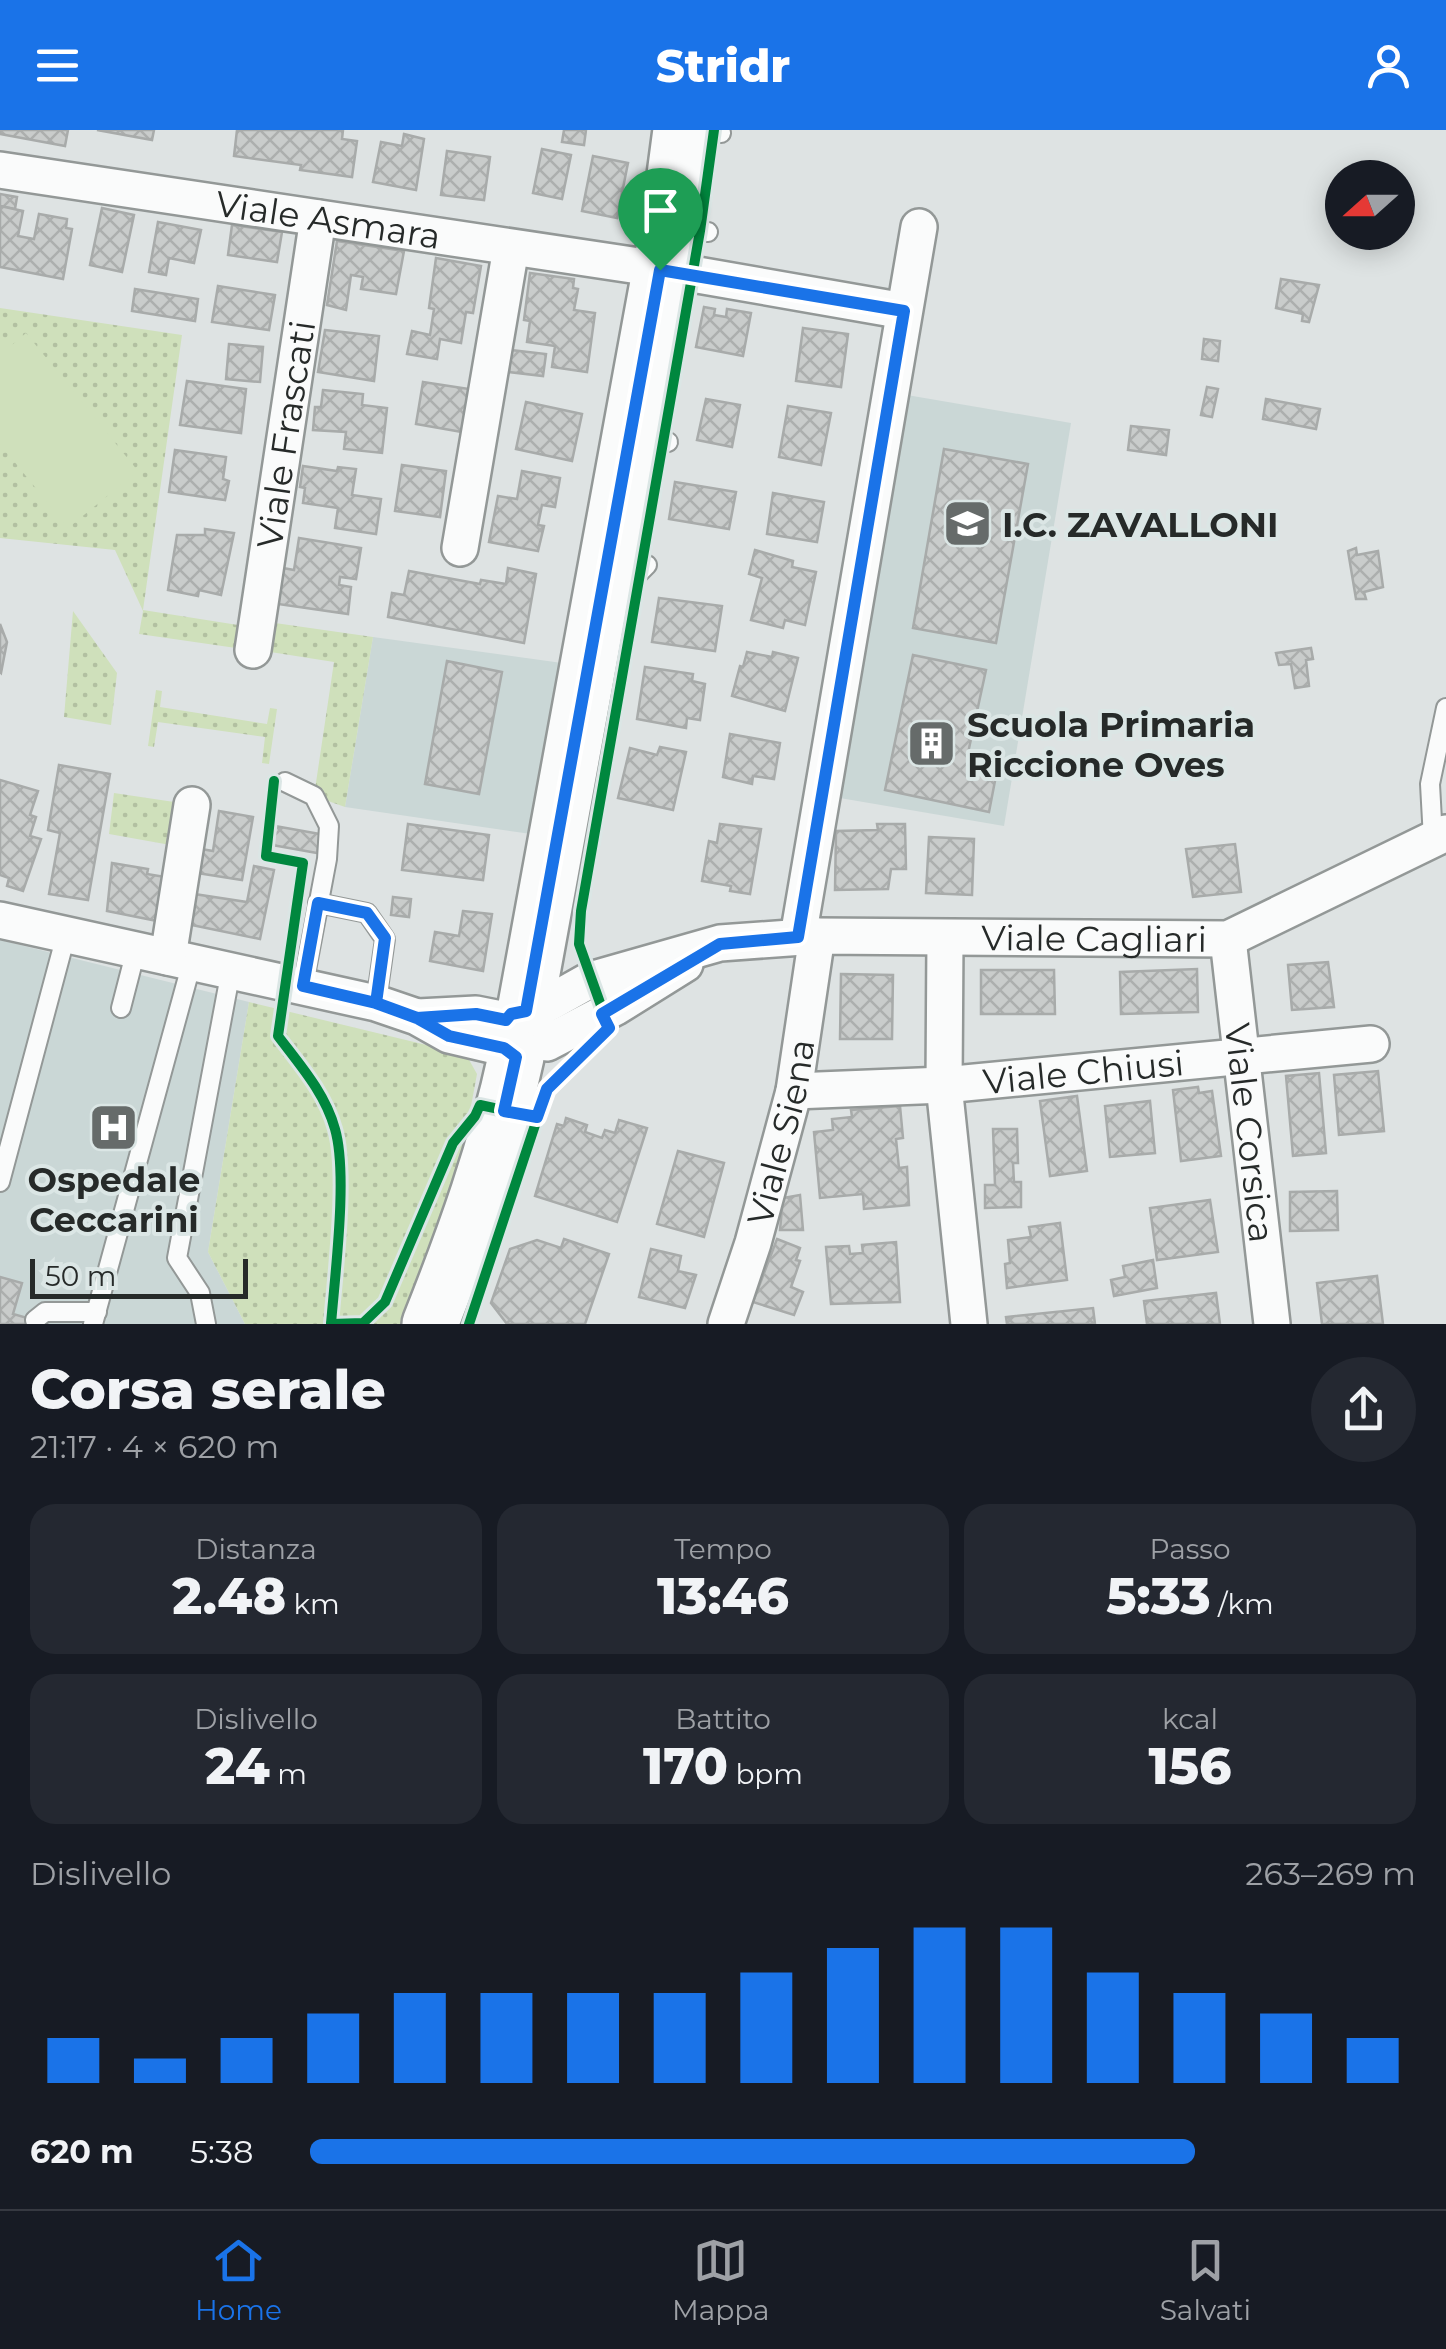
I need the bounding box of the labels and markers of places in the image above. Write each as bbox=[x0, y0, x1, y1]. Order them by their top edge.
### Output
pin bbox=[618, 168, 703, 271]
school or university icon: I.C. ZAVALLONI bbox=[941, 498, 993, 550]
place label: I.C. ZAVALLONI bbox=[1002, 503, 1279, 546]
place label: Scuola Primaria Riccione Oves bbox=[967, 703, 1255, 786]
building icon: Scuola Primaria Riccione Oves bbox=[906, 718, 958, 770]
hospital icon: Ospedale Ceccarini bbox=[88, 1101, 140, 1153]
place label: Ospedale Ceccarini bbox=[28, 1158, 200, 1241]

